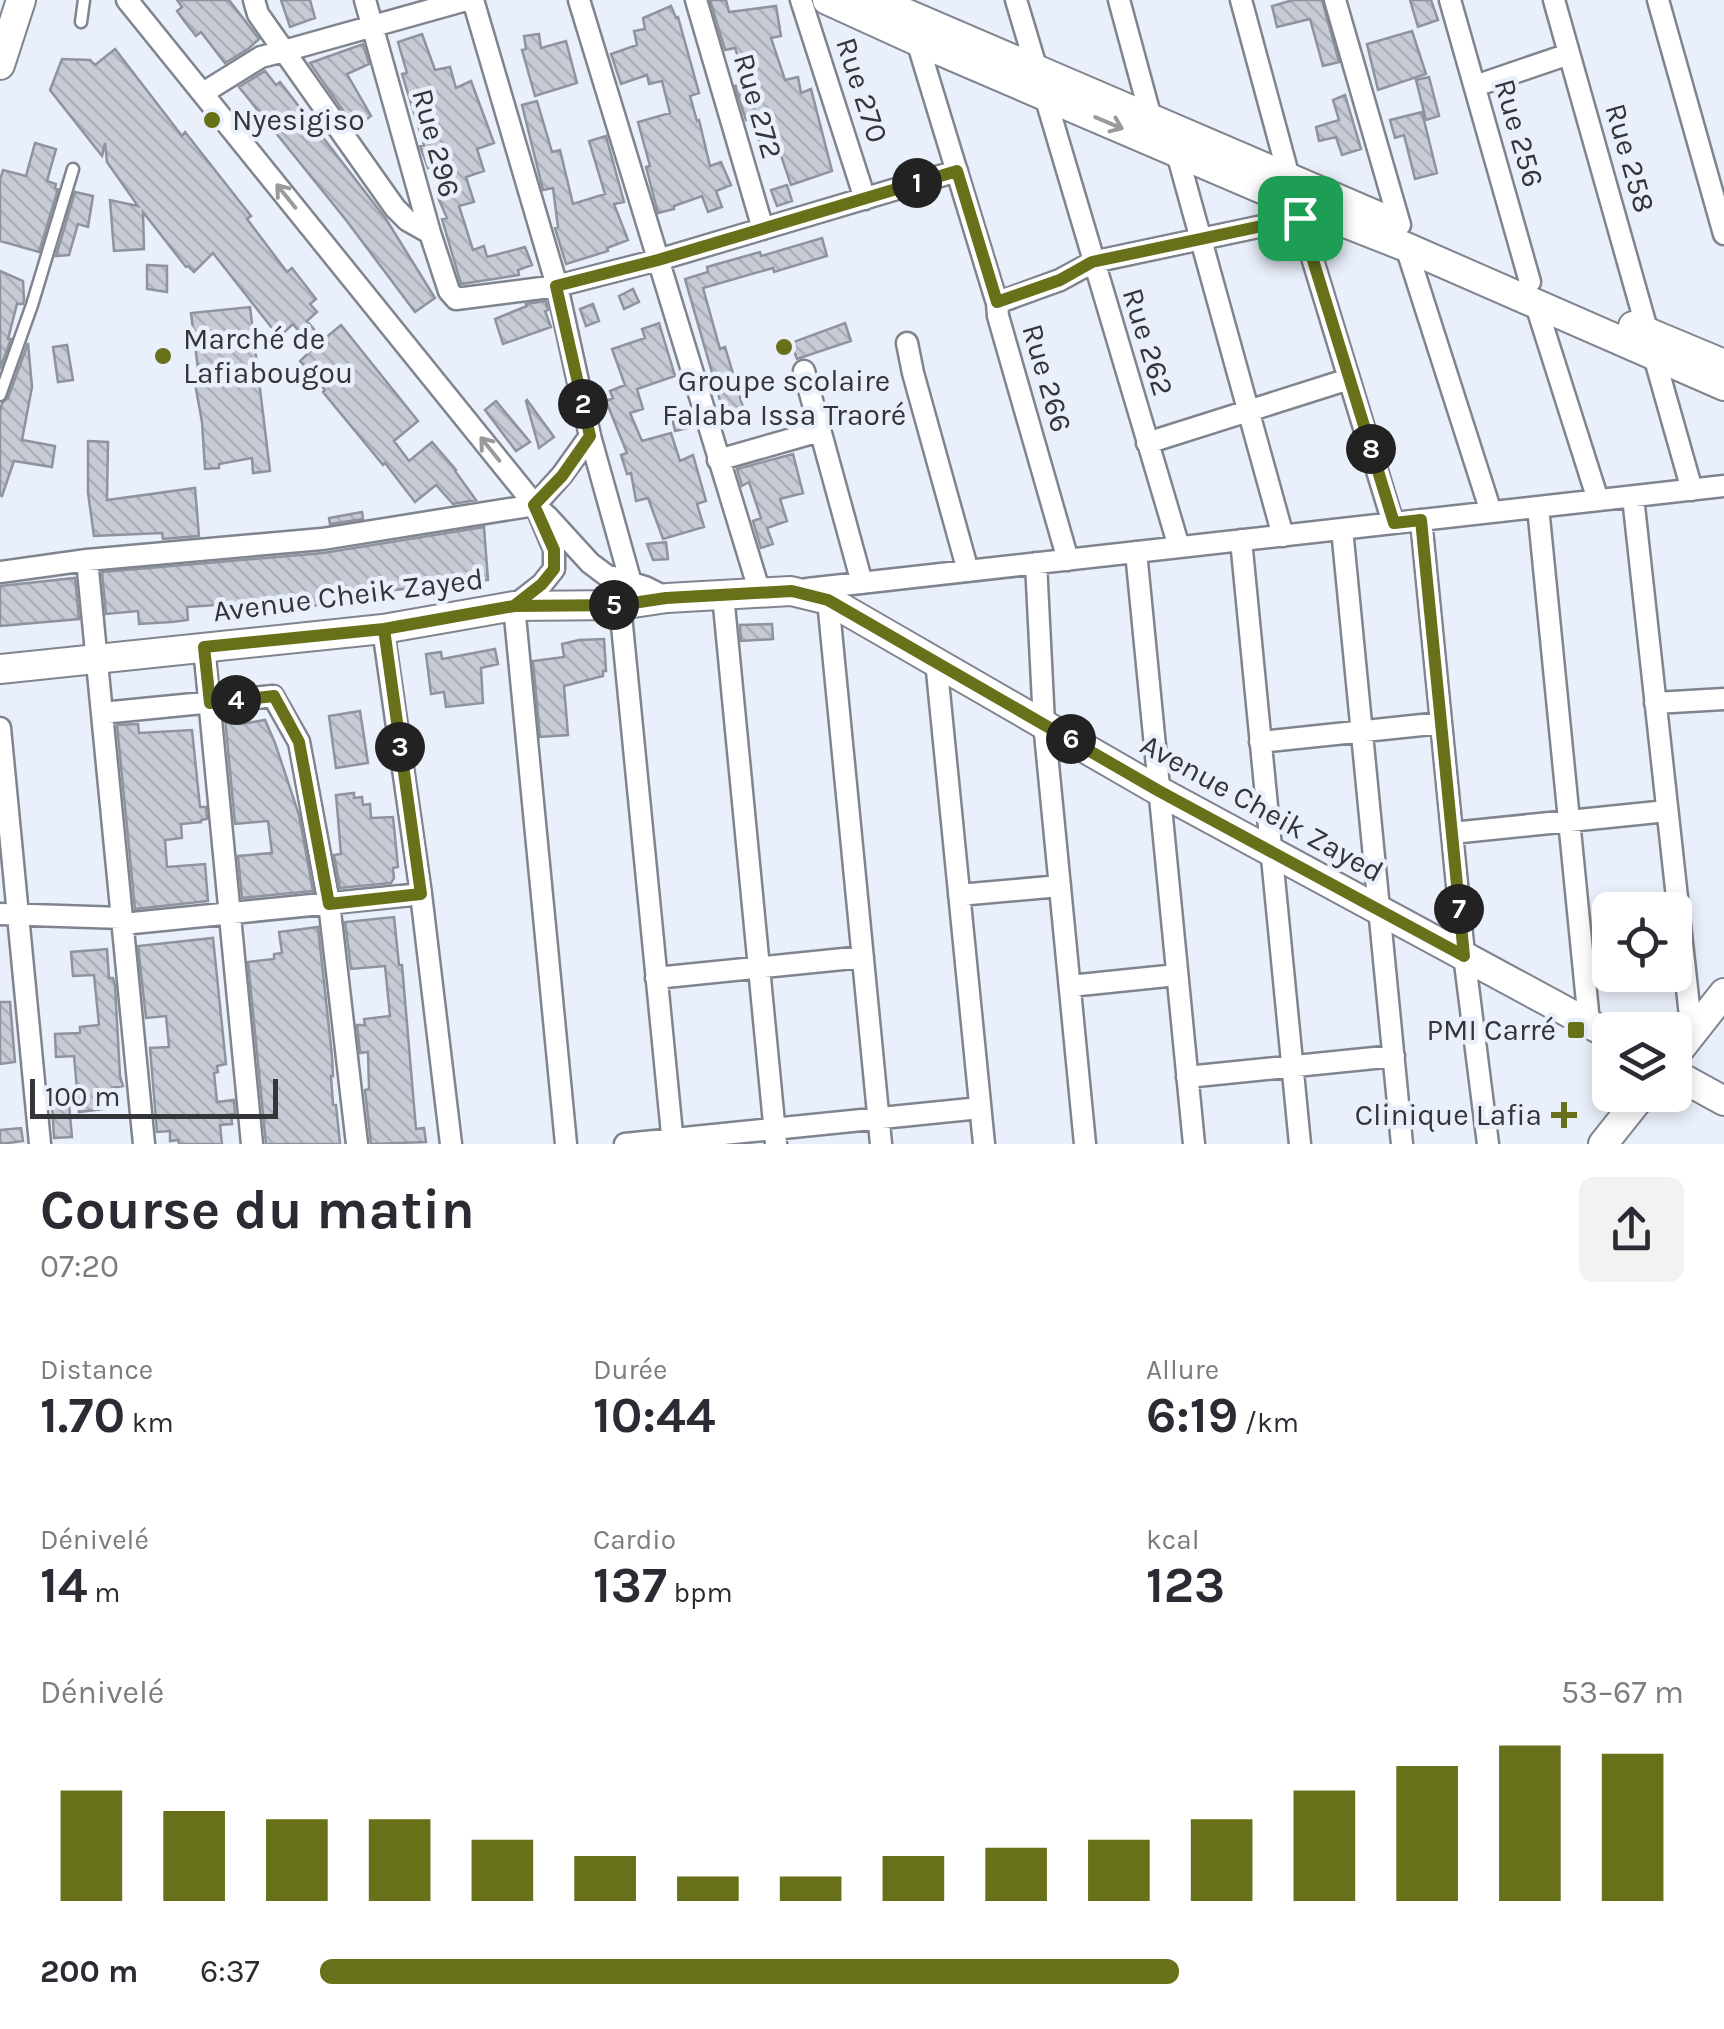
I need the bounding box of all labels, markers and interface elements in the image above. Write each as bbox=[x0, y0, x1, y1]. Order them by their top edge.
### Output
street label: Rue 270 bbox=[828, 33, 896, 147]
street label: Rue 272 bbox=[726, 49, 790, 163]
street label: Rue 256 bbox=[1486, 75, 1552, 191]
street label: Rue 296 bbox=[404, 85, 468, 201]
street label: Rue 258 bbox=[1597, 99, 1663, 217]
place label: Nyesigiso bbox=[232, 102, 365, 138]
marker: Nyesigiso bbox=[201, 109, 223, 131]
one-way arrow bbox=[1093, 116, 1124, 134]
pin: 1 bbox=[892, 158, 942, 208]
text: 1 bbox=[912, 166, 922, 199]
pin bbox=[1258, 176, 1343, 261]
one-way arrow bbox=[276, 183, 297, 210]
icon: arrive bbox=[1273, 191, 1328, 246]
street label: Rue 262 bbox=[1115, 284, 1181, 400]
street label: Rue 266 bbox=[1014, 320, 1080, 436]
place label: Marché de Lafiabougou bbox=[183, 321, 353, 391]
marker: Groupe scolaire Falaba Issa Traoré bbox=[773, 336, 795, 358]
marker: Marché de Lafiabougou bbox=[152, 345, 174, 367]
place label: Groupe scolaire Falaba Issa Traoré bbox=[662, 363, 906, 433]
pin: 2 bbox=[558, 379, 608, 429]
text: 2 bbox=[575, 387, 591, 420]
pin: 8 bbox=[1346, 424, 1396, 474]
text: 8 bbox=[1362, 432, 1380, 465]
one-way arrow bbox=[479, 436, 500, 463]
street label: Avenue Cheik Zayed bbox=[211, 561, 485, 629]
pin: 5 bbox=[589, 580, 639, 630]
text: 5 bbox=[606, 588, 622, 621]
pin: 4 bbox=[211, 675, 261, 725]
text: 4 bbox=[228, 683, 244, 716]
pin: 6 bbox=[1046, 714, 1096, 764]
pin: 3 bbox=[375, 722, 425, 772]
text: 6 bbox=[1063, 722, 1080, 755]
street label: Avenue Cheik Zayed bbox=[1134, 726, 1390, 890]
text: 3 bbox=[391, 730, 409, 763]
pin: 7 bbox=[1434, 884, 1484, 934]
text: 7 bbox=[1452, 892, 1466, 925]
map controls bbox=[1592, 892, 1692, 1112]
button: locate bbox=[1592, 892, 1692, 992]
place label: PMI Carré bbox=[1426, 1012, 1556, 1048]
button: layers bbox=[1592, 1012, 1692, 1112]
marker: PMI Carré bbox=[1565, 1019, 1587, 1041]
scale bar bbox=[30, 1074, 278, 1118]
text: 100 m bbox=[45, 1080, 120, 1113]
place label: Clinique Lafia bbox=[1355, 1097, 1542, 1133]
marker: Clinique Lafia bbox=[1551, 1102, 1577, 1128]
button: share bbox=[1579, 1177, 1684, 1282]
text: Course du matin bbox=[40, 1178, 475, 1242]
text: 07:20 bbox=[40, 1248, 119, 1285]
text: Distance bbox=[40, 1353, 153, 1386]
text: Durée bbox=[593, 1353, 667, 1386]
text: Allure bbox=[1146, 1353, 1219, 1386]
text: 1.70 bbox=[40, 1386, 125, 1445]
text: 10:44 bbox=[593, 1386, 715, 1445]
text: 6:19 bbox=[1146, 1386, 1238, 1445]
text: km bbox=[125, 1406, 174, 1439]
text: /km bbox=[1238, 1406, 1299, 1439]
text: Dénivelé bbox=[40, 1523, 149, 1556]
text: Cardio bbox=[593, 1523, 676, 1556]
text: kcal bbox=[1146, 1523, 1199, 1556]
text: 14 bbox=[40, 1556, 88, 1615]
text: 137 bbox=[593, 1556, 667, 1615]
text: 123 bbox=[1146, 1556, 1225, 1615]
text: m bbox=[88, 1576, 120, 1609]
text: bpm bbox=[667, 1576, 733, 1609]
text: Dénivelé bbox=[40, 1674, 164, 1711]
text: 53–67 m bbox=[1561, 1674, 1684, 1711]
text: 200 m bbox=[40, 1953, 138, 1990]
text: 6:37 bbox=[200, 1953, 260, 1990]

